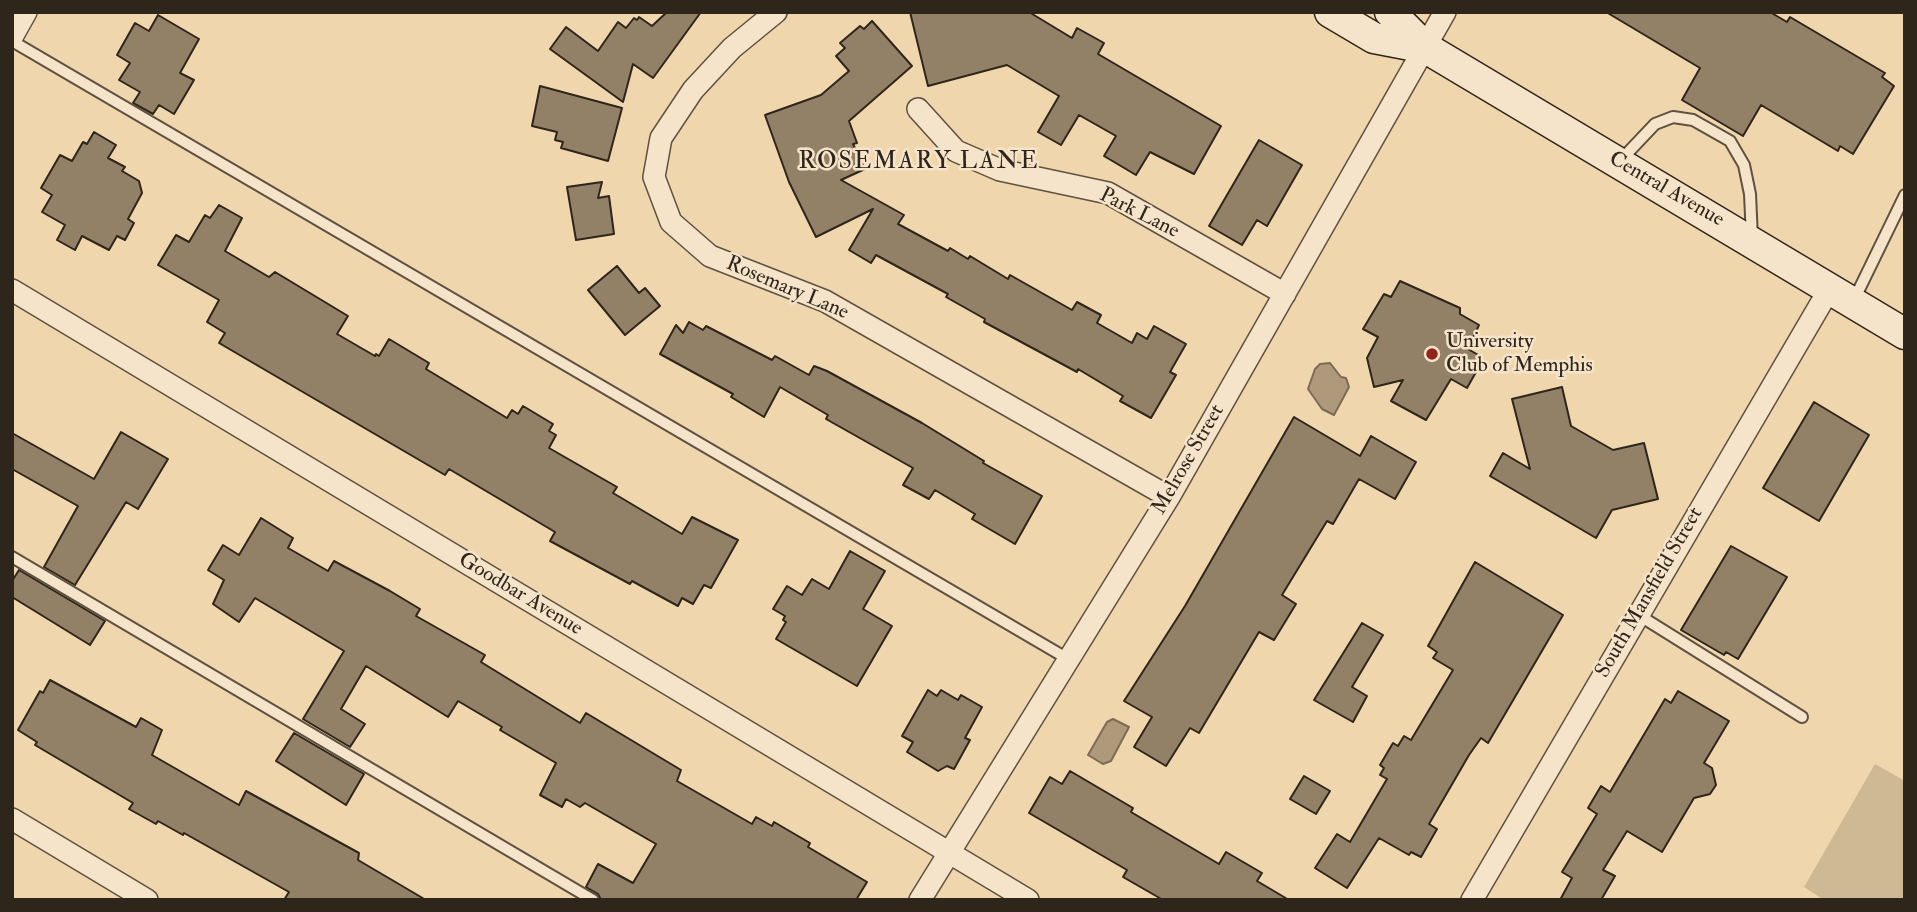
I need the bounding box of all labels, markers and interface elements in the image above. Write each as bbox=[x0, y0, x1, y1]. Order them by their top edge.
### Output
street label: Central Avenue bbox=[1604, 147, 1728, 233]
district label: ROSEMARY LANE bbox=[800, 149, 1038, 177]
street label: Park Lane bbox=[1095, 183, 1183, 245]
street label: Rosemary Lane bbox=[722, 252, 852, 326]
place label: University Club of Memphis bbox=[1446, 329, 1593, 379]
marker: University Club of Memphis bbox=[1424, 346, 1440, 362]
street label: Melrose Street bbox=[1147, 400, 1231, 520]
street label: South Mansfield Street bbox=[1591, 503, 1709, 683]
street label: Goodbar Avenue bbox=[453, 548, 587, 642]

